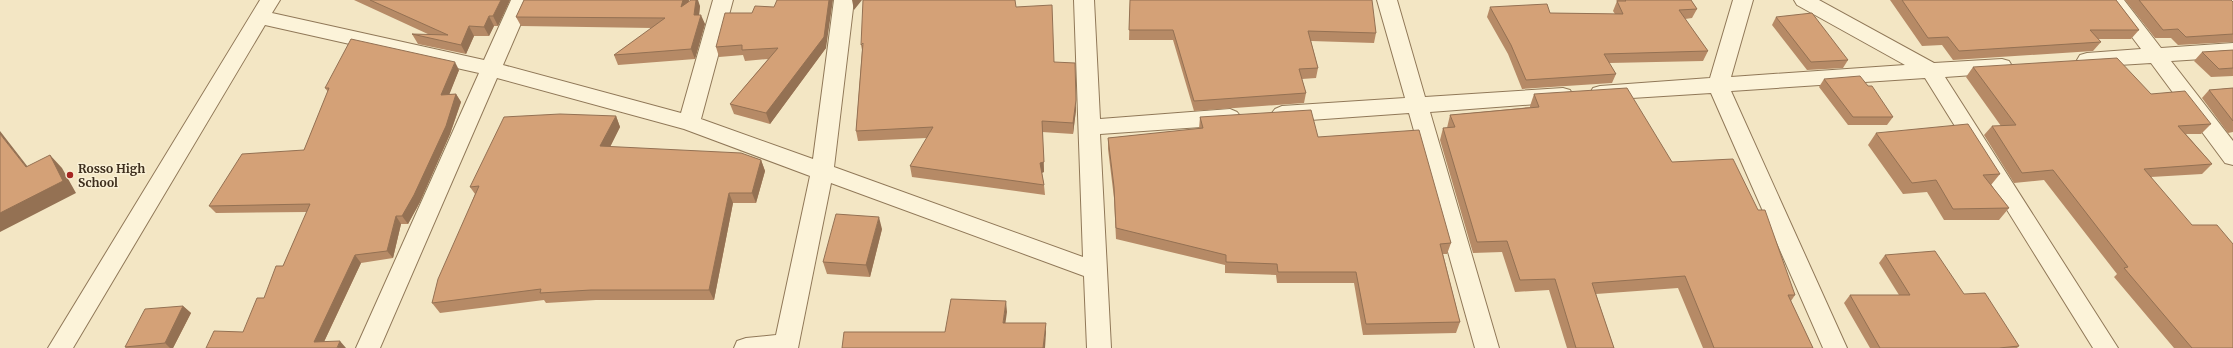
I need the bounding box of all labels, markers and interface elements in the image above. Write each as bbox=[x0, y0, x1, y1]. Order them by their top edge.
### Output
place label: Rosso High School bbox=[78, 161, 145, 190]
marker: Rosso High School bbox=[65, 170, 75, 180]

